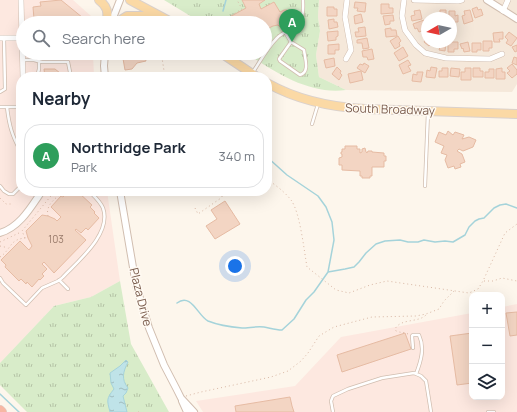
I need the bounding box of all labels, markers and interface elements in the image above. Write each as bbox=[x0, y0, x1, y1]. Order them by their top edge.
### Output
pin: A bbox=[279, 9, 305, 42]
north arrow bbox=[421, 12, 457, 48]
search box bbox=[16, 16, 272, 60]
icon: search bbox=[30, 27, 52, 49]
text: Search here bbox=[62, 28, 145, 49]
text: Nearby bbox=[32, 87, 90, 110]
street label: South Broadway bbox=[345, 99, 436, 119]
text: Northridge Park bbox=[71, 137, 186, 158]
text: A bbox=[42, 147, 50, 165]
text: 340 m bbox=[219, 147, 255, 165]
text: Park bbox=[71, 158, 97, 176]
house number: 103 bbox=[48, 232, 64, 246]
your location bbox=[225, 256, 245, 276]
street label: Plaza Drive bbox=[126, 266, 156, 328]
map controls bbox=[469, 292, 505, 400]
button: + bbox=[469, 292, 505, 328]
button: − bbox=[469, 328, 505, 364]
button: layers bbox=[469, 364, 505, 400]

